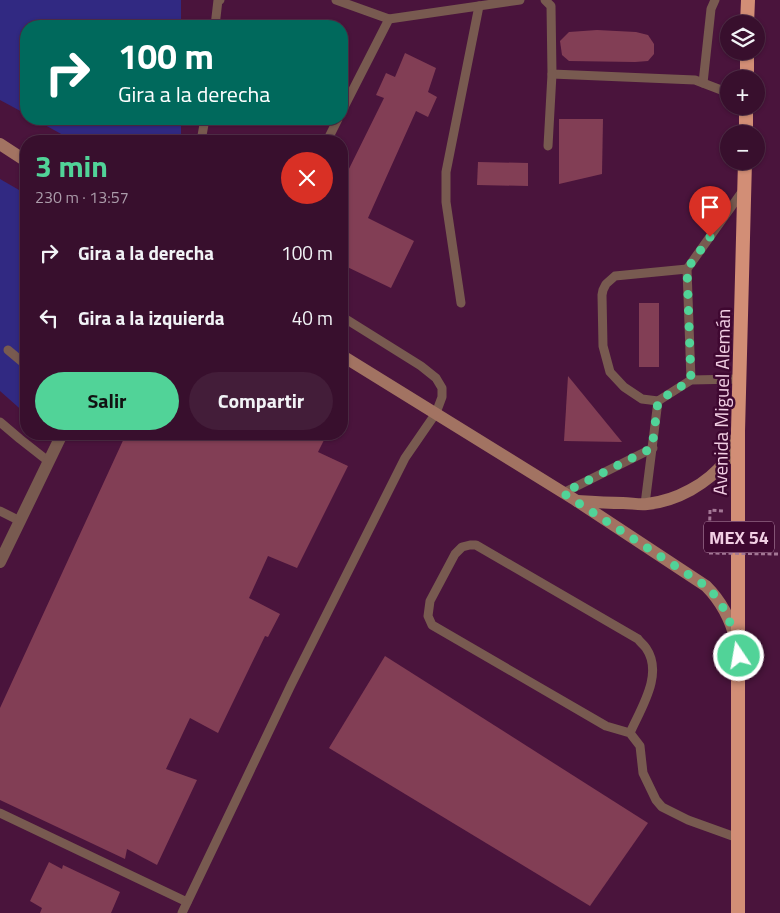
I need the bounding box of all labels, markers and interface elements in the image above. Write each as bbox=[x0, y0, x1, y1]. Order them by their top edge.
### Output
map controls bbox=[720, 15, 765, 170]
button: layers bbox=[720, 15, 765, 60]
text: 100 m bbox=[118, 29, 214, 83]
icon: right bbox=[35, 40, 100, 105]
button: + bbox=[720, 70, 765, 115]
text: Gira a la derecha bbox=[118, 77, 270, 111]
button: − bbox=[720, 125, 765, 170]
text: 3 min bbox=[35, 143, 108, 189]
button: close bbox=[281, 152, 333, 204]
text: 230 m · 13:57 bbox=[35, 185, 129, 209]
pin bbox=[689, 186, 731, 237]
icon: arrive bbox=[696, 193, 724, 221]
text: Gira a la derecha bbox=[78, 238, 214, 267]
text: 100 m bbox=[281, 238, 333, 267]
icon: right bbox=[35, 239, 63, 267]
text: Gira a la izquierda bbox=[78, 303, 225, 332]
text: 40 m bbox=[292, 303, 333, 332]
icon: left bbox=[35, 304, 63, 332]
street label: Avenida Miguel Alemán bbox=[705, 308, 737, 496]
button: Salir bbox=[35, 372, 179, 430]
button: Compartir bbox=[189, 372, 333, 430]
road number: MEX 54 bbox=[704, 522, 774, 552]
position arrow bbox=[712, 629, 764, 681]

